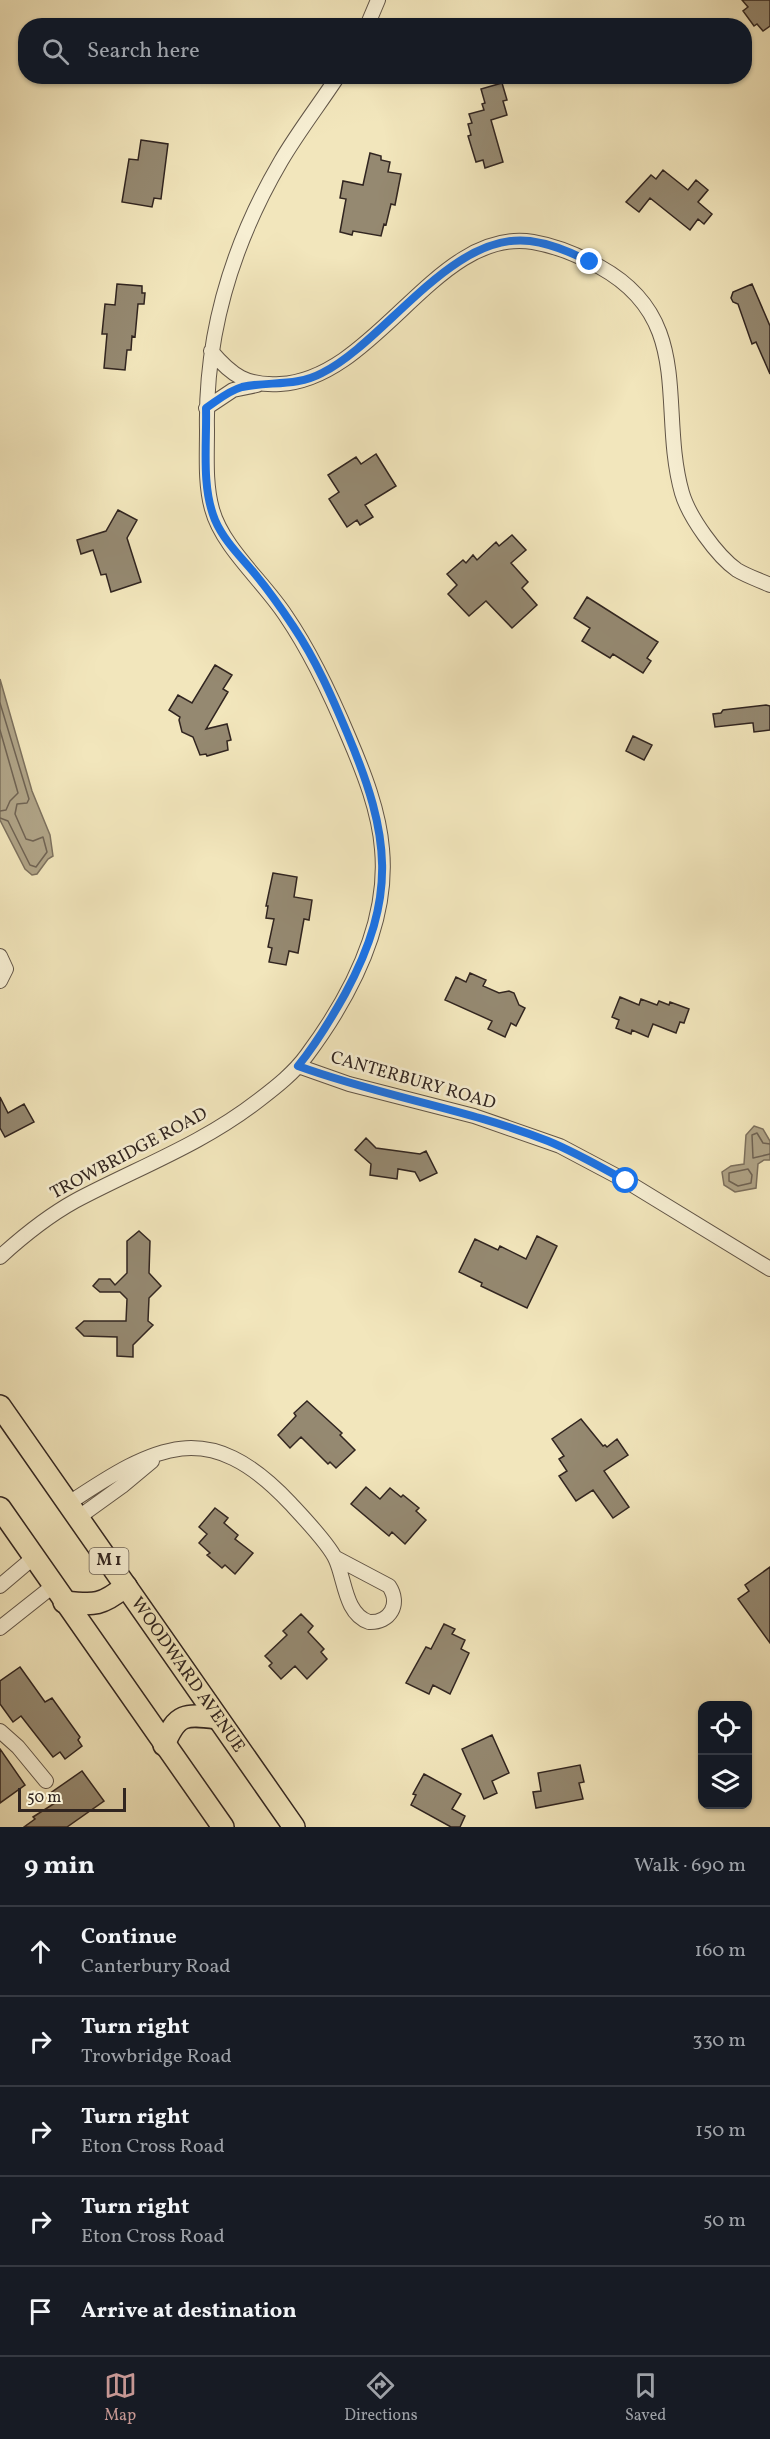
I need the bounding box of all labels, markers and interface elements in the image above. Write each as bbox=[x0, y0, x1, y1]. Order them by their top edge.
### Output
search box bbox=[18, 18, 752, 84]
icon: search bbox=[39, 35, 72, 68]
text: Search here bbox=[87, 36, 200, 67]
route end bbox=[576, 248, 602, 274]
street label: CANTERBURY ROAD bbox=[328, 1045, 498, 1117]
street label: TROWBRIDGE ROAD bbox=[46, 1102, 212, 1206]
route start bbox=[612, 1167, 638, 1193]
road number: M 1 bbox=[90, 1548, 128, 1574]
street label: WOODWARD AVENUE bbox=[125, 1592, 251, 1758]
map controls bbox=[698, 1701, 752, 1809]
button: locate bbox=[698, 1701, 752, 1755]
button: layers bbox=[698, 1755, 752, 1809]
scale bar bbox=[18, 1785, 126, 1812]
text: 50 m bbox=[27, 1787, 61, 1809]
text: 9 min bbox=[24, 1848, 95, 1884]
text: Walk · 690 m bbox=[634, 1852, 746, 1880]
text: Continue bbox=[81, 1922, 177, 1953]
icon: ahead bbox=[24, 1935, 57, 1968]
text: 160 m bbox=[694, 1937, 746, 1965]
text: Canterbury Road bbox=[81, 1953, 231, 1981]
text: Turn right bbox=[81, 2012, 189, 2043]
icon: right bbox=[24, 2025, 57, 2058]
text: 330 m bbox=[692, 2027, 746, 2055]
text: Trowbridge Road bbox=[81, 2043, 232, 2071]
text: Turn right bbox=[81, 2102, 189, 2133]
icon: right bbox=[24, 2115, 57, 2148]
text: 150 m bbox=[695, 2117, 746, 2145]
text: Eton Cross Road bbox=[81, 2133, 225, 2161]
text: Turn right bbox=[81, 2192, 189, 2223]
icon: right bbox=[24, 2205, 57, 2238]
text: 50 m bbox=[703, 2207, 746, 2235]
text: Eton Cross Road bbox=[81, 2223, 225, 2251]
icon: arrive bbox=[24, 2295, 57, 2328]
text: Arrive at destination bbox=[81, 2296, 297, 2327]
tab: Map bbox=[104, 2369, 137, 2427]
tab: Directions bbox=[344, 2369, 418, 2427]
tab: Saved bbox=[625, 2369, 666, 2427]

